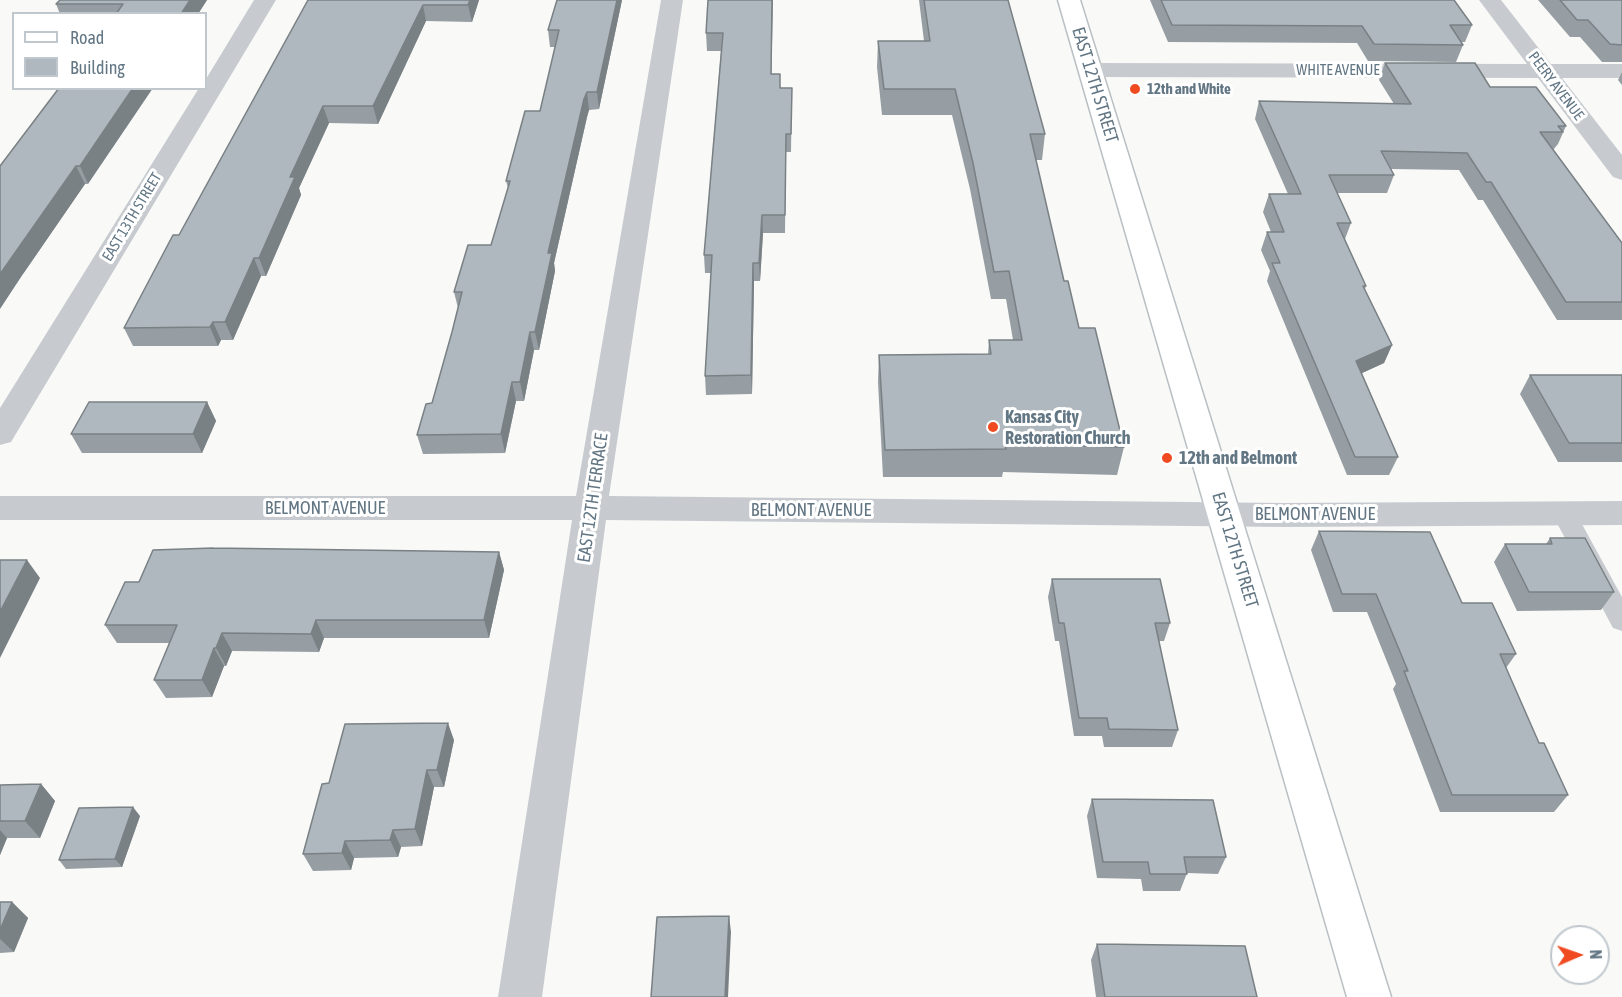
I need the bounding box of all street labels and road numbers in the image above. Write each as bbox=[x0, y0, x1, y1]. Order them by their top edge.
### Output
street label: EAST 12TH STREET bbox=[1067, 25, 1123, 145]
street label: PEERY AVENUE bbox=[1524, 48, 1588, 124]
street label: WHITE AVENUE bbox=[1296, 61, 1380, 79]
street label: EAST 13TH STREET bbox=[99, 170, 165, 264]
street label: EAST 12TH TERRACE bbox=[573, 432, 613, 564]
street label: EAST 12TH STREET bbox=[1207, 490, 1263, 610]
street label: BELMONT AVENUE bbox=[265, 497, 385, 519]
street label: BELMONT AVENUE bbox=[751, 499, 871, 521]
street label: BELMONT AVENUE bbox=[1255, 503, 1375, 525]

